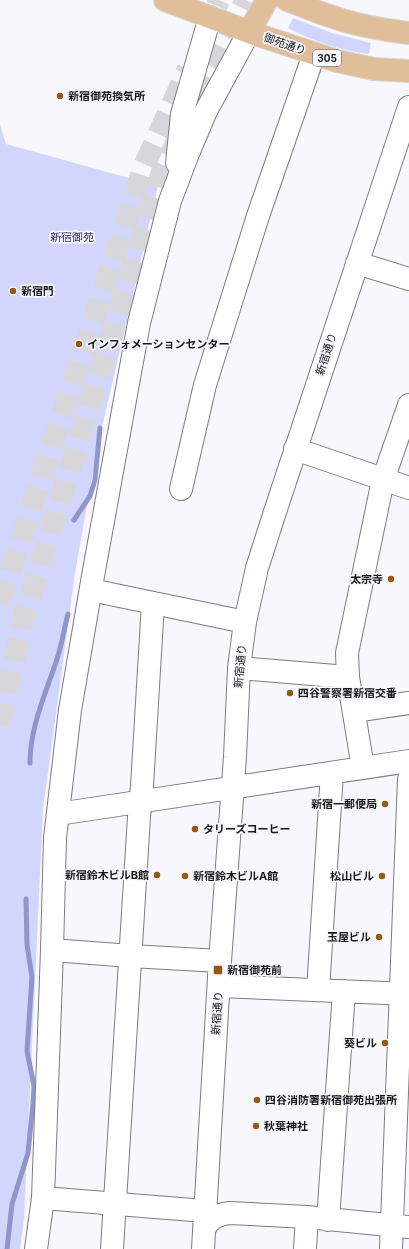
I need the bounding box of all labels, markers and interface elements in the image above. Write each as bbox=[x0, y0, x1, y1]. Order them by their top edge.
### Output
street label: 御苑通り bbox=[261, 30, 308, 58]
road number: 305 bbox=[313, 50, 341, 66]
place label: 新宿御苑換気所 bbox=[68, 89, 145, 103]
marker: 新宿御苑換気所 bbox=[55, 91, 65, 101]
park label: 新宿御苑 bbox=[50, 230, 94, 244]
place label: 新宿門 bbox=[21, 284, 54, 298]
marker: 新宿門 bbox=[8, 286, 18, 296]
street label: 新宿通り bbox=[313, 331, 339, 377]
place label: インフォメーションセンター bbox=[87, 337, 229, 351]
marker: インフォメーションセンター bbox=[74, 339, 84, 349]
place label: 太宗寺 bbox=[350, 572, 383, 586]
marker: 太宗寺 bbox=[386, 574, 396, 584]
street label: 新宿通り bbox=[231, 643, 249, 689]
place label: 四谷警察署新宿交番 bbox=[298, 686, 397, 700]
marker: 四谷警察署新宿交番 bbox=[285, 688, 295, 698]
place label: 新宿一郵便局 bbox=[311, 797, 377, 811]
marker: 新宿一郵便局 bbox=[380, 799, 390, 809]
place label: タリーズコーヒー bbox=[203, 822, 290, 836]
marker: タリーズコーヒー bbox=[190, 824, 200, 834]
place label: 新宿鈴木ビルB館 bbox=[65, 868, 149, 882]
place label: 新宿鈴木ビルA館 bbox=[193, 869, 278, 883]
place label: 松山ビル bbox=[330, 869, 374, 883]
marker: 新宿鈴木ビルB館 bbox=[152, 870, 162, 880]
marker: 新宿鈴木ビルA館 bbox=[180, 871, 190, 881]
marker: 松山ビル bbox=[377, 871, 387, 881]
place label: 玉屋ビル bbox=[327, 930, 371, 944]
marker: 玉屋ビル bbox=[374, 932, 384, 942]
place label: 新宿御苑前 bbox=[227, 963, 282, 977]
marker: 新宿御苑前 bbox=[212, 964, 224, 976]
street label: 新宿通り bbox=[208, 991, 226, 1035]
place label: 葵ビル bbox=[344, 1036, 377, 1050]
marker: 葵ビル bbox=[380, 1038, 390, 1048]
place label: 四谷消防署新宿御苑出張所 bbox=[265, 1093, 397, 1107]
marker: 四谷消防署新宿御苑出張所 bbox=[252, 1095, 262, 1105]
place label: 秋葉神社 bbox=[264, 1119, 308, 1133]
marker: 秋葉神社 bbox=[251, 1121, 261, 1131]

